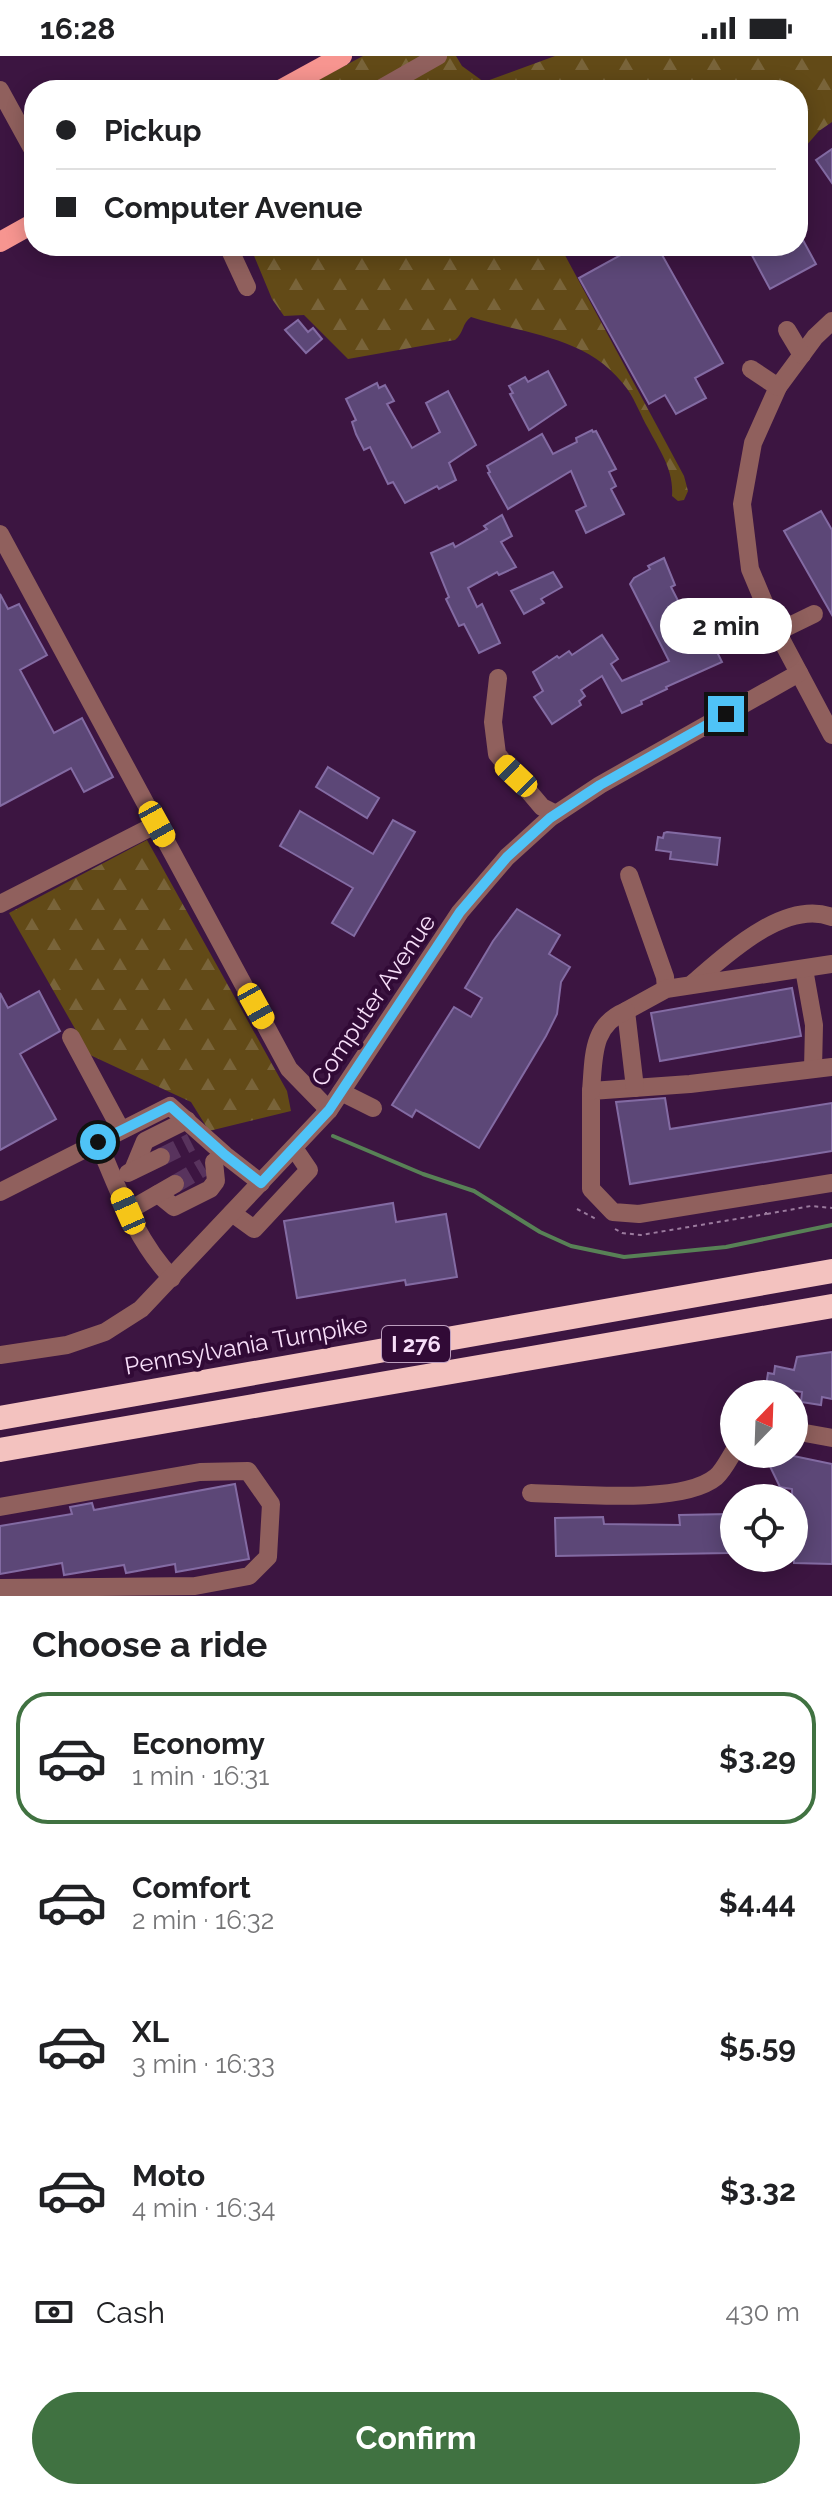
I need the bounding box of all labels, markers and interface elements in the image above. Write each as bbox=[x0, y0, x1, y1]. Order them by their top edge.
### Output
text: 16:28 bbox=[40, 11, 115, 46]
text: Pickup bbox=[104, 113, 202, 148]
text: Computer Avenue bbox=[104, 190, 362, 225]
callout: 2 min bbox=[660, 598, 792, 654]
text: 2 min bbox=[692, 611, 760, 641]
route end bbox=[708, 696, 744, 732]
car bbox=[490, 751, 542, 801]
car bbox=[135, 797, 179, 851]
street label: Computer Avenue bbox=[305, 908, 441, 1092]
car bbox=[234, 979, 278, 1033]
route start bbox=[80, 1124, 116, 1160]
car bbox=[107, 1184, 149, 1238]
street label: Pennsylvania Turnpike bbox=[122, 1309, 370, 1381]
road number: I 276 bbox=[382, 1326, 450, 1362]
north arrow bbox=[720, 1380, 808, 1468]
map controls bbox=[720, 1380, 808, 1572]
button: locate bbox=[720, 1484, 808, 1572]
text: Choose a ride bbox=[32, 1623, 267, 1665]
icon: car bbox=[36, 1722, 108, 1794]
text: Economy bbox=[132, 1726, 265, 1761]
text: $3.29 bbox=[719, 1741, 796, 1776]
text: 1 min · 16:31 bbox=[132, 1761, 269, 1791]
icon: car bbox=[36, 1866, 108, 1938]
text: Comfort bbox=[132, 1870, 251, 1905]
text: $4.44 bbox=[719, 1885, 796, 1920]
text: 2 min · 16:32 bbox=[132, 1905, 274, 1935]
icon: car bbox=[36, 2010, 108, 2082]
text: XL bbox=[132, 2014, 169, 2049]
text: $5.59 bbox=[719, 2029, 796, 2064]
text: 3 min · 16:33 bbox=[132, 2049, 275, 2079]
icon: car bbox=[36, 2154, 108, 2226]
text: Moto bbox=[132, 2158, 205, 2193]
text: $3.32 bbox=[720, 2173, 796, 2208]
text: 4 min · 16:34 bbox=[132, 2193, 276, 2223]
icon: cash bbox=[32, 2290, 76, 2334]
text: Cash bbox=[96, 2295, 165, 2330]
text: 430 m bbox=[725, 2297, 800, 2327]
button: Confirm bbox=[32, 2392, 800, 2484]

